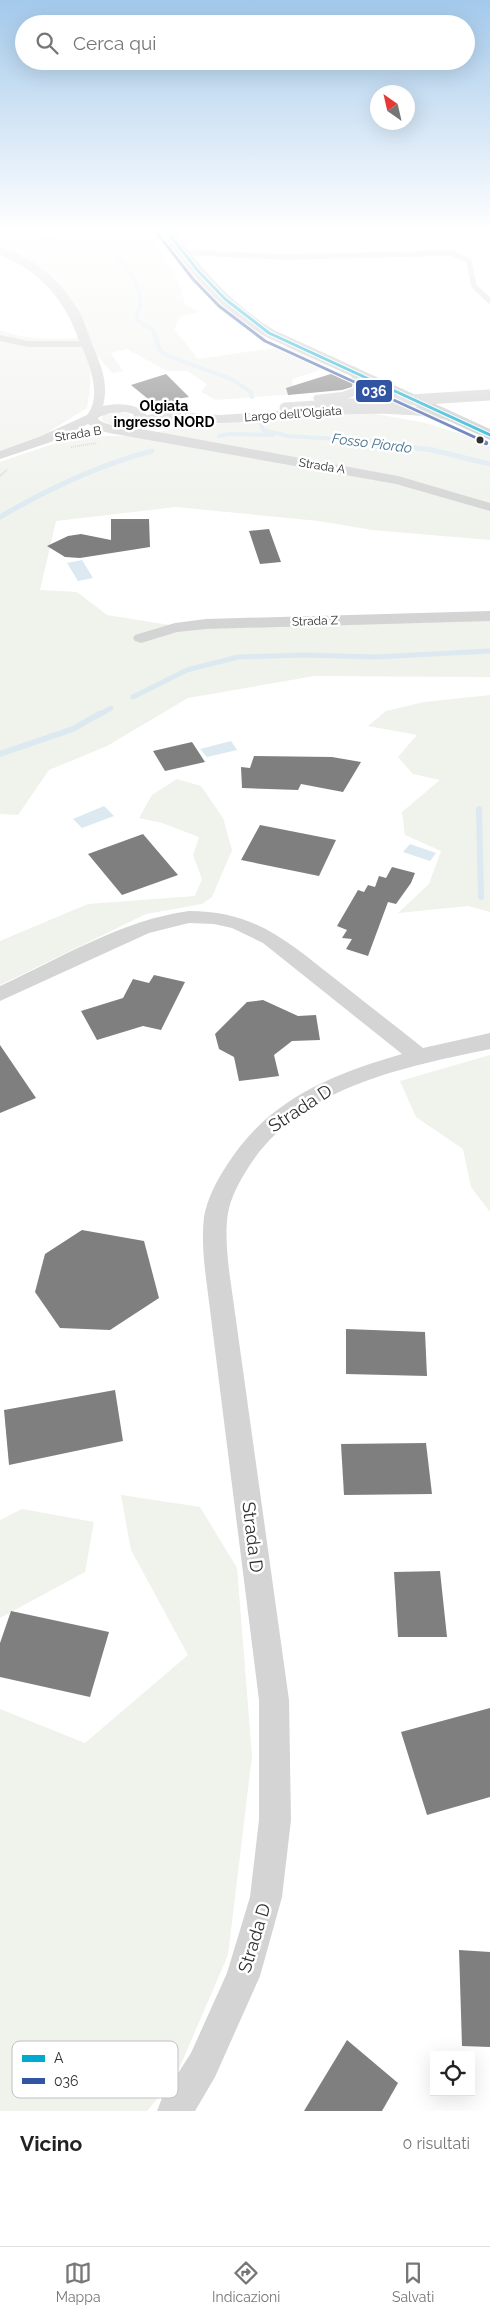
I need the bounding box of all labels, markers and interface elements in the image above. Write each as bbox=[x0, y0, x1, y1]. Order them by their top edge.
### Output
search box bbox=[15, 15, 475, 70]
icon: search bbox=[33, 29, 61, 57]
text: Cerca qui bbox=[73, 32, 156, 54]
north arrow bbox=[370, 85, 415, 130]
line badge: 036 bbox=[355, 379, 393, 403]
text: 036 bbox=[362, 383, 386, 399]
district label: Olgiata ingresso NORD bbox=[114, 398, 214, 430]
street label: Largo dell'Olgiata bbox=[244, 404, 342, 424]
street label: Strada B bbox=[54, 423, 102, 445]
water label: Fosso Piordo bbox=[331, 430, 413, 456]
unlabelled marker bbox=[475, 435, 485, 445]
street label: Strada A bbox=[298, 455, 346, 477]
street label: Strada Z bbox=[291, 613, 339, 629]
street label: Strada D bbox=[264, 1080, 336, 1136]
street label: Strada D bbox=[238, 1500, 268, 1574]
street label: Strada D bbox=[234, 1901, 275, 1975]
legend bbox=[12, 2041, 178, 2098]
text: A bbox=[54, 2050, 64, 2066]
map controls bbox=[430, 2051, 475, 2096]
button: locate bbox=[430, 2051, 475, 2096]
text: 036 bbox=[54, 2073, 79, 2089]
text: Vicino bbox=[20, 2131, 82, 2156]
text: 0 risultati bbox=[403, 2134, 470, 2153]
tab: Mappa bbox=[56, 2259, 101, 2305]
tab: Indicazioni bbox=[212, 2259, 280, 2305]
tab: Salvati bbox=[392, 2259, 434, 2305]

